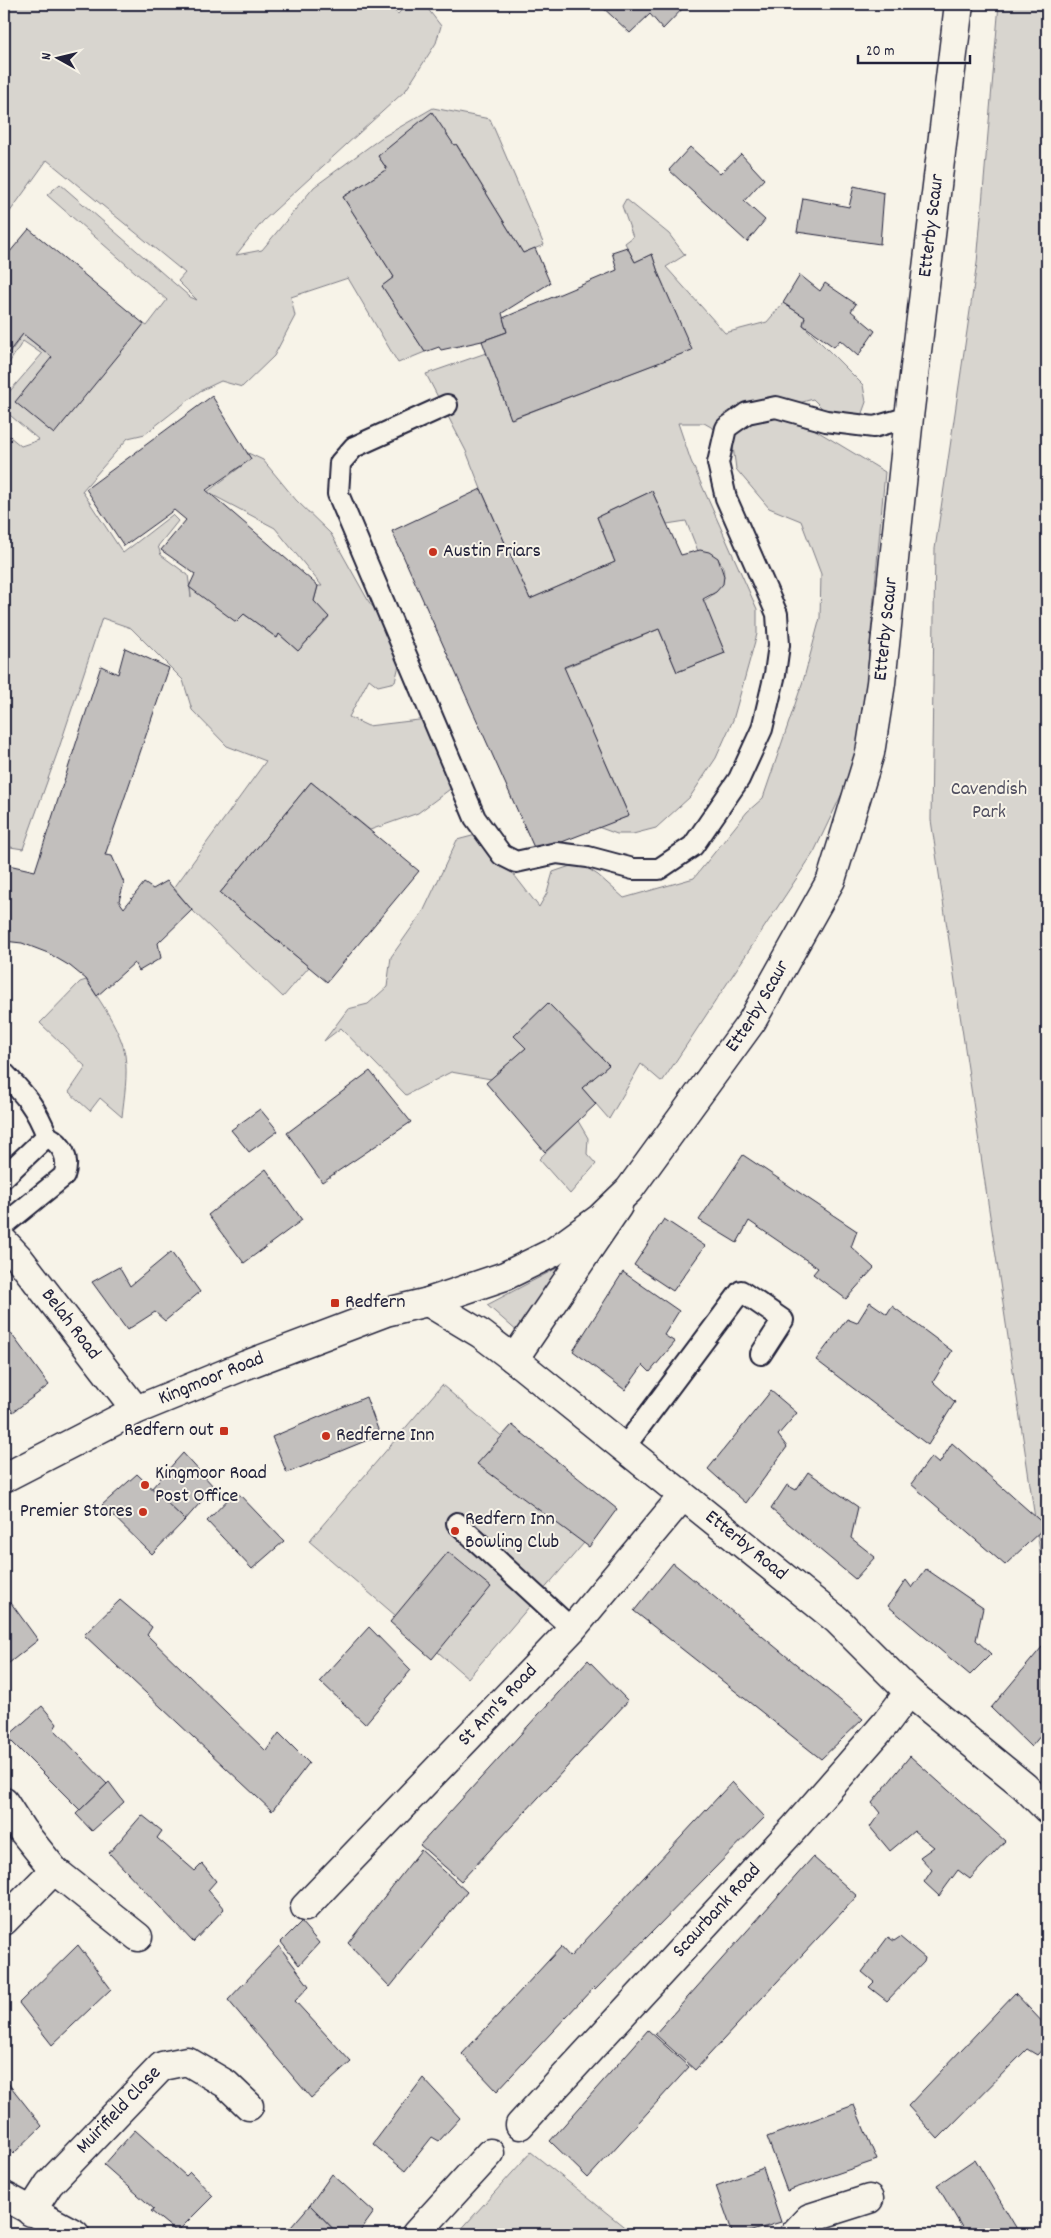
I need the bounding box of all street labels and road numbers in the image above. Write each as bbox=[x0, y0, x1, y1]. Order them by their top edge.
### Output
street label: Etterby Scaur bbox=[912, 172, 952, 279]
street label: Etterby Scaur bbox=[867, 576, 906, 682]
street label: Etterby Scaur bbox=[719, 955, 797, 1059]
street label: Belah Road bbox=[34, 1283, 107, 1366]
street label: Kingmoor Road bbox=[154, 1345, 268, 1413]
street label: Etterby Road bbox=[698, 1504, 793, 1588]
street label: St Ann's Road bbox=[452, 1658, 545, 1753]
street label: Scaurbank Road bbox=[666, 1858, 768, 1965]
street label: Muirifield Close bbox=[70, 2060, 169, 2161]

